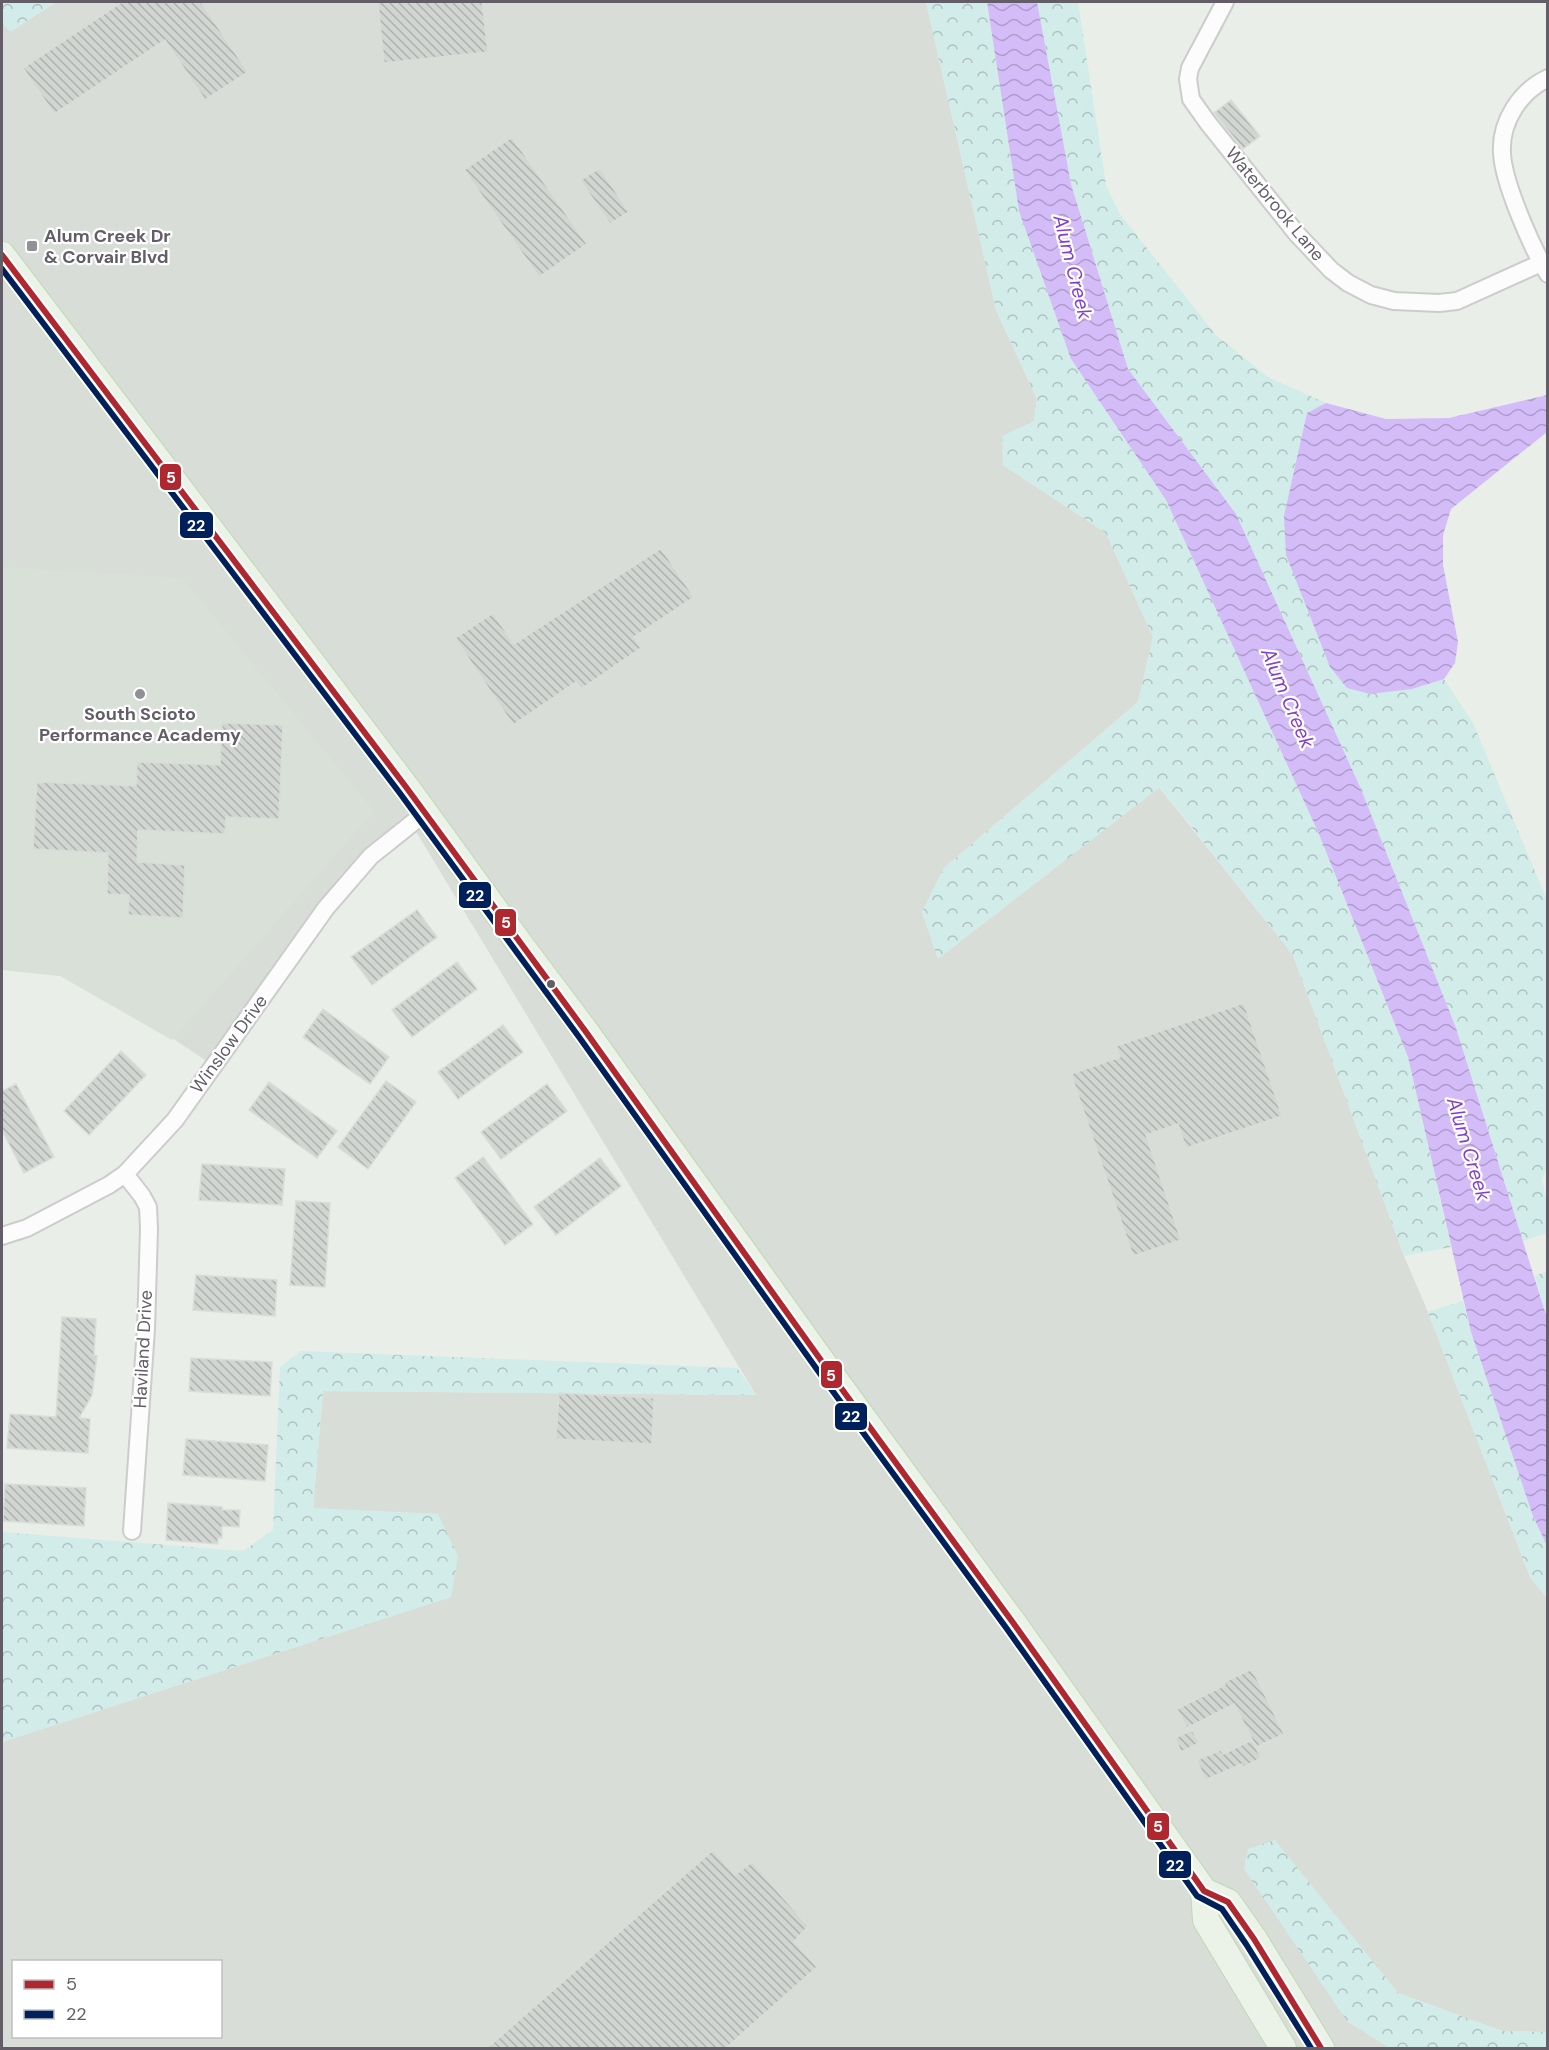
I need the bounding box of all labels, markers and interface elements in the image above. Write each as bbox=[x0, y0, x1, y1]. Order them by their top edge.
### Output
street label: Waterbrook Lane bbox=[1220, 142, 1330, 266]
water label: Alum Creek bbox=[1047, 211, 1099, 323]
place label: Alum Creek Dr & Corvair Blvd bbox=[44, 224, 171, 269]
marker: Alum Creek Dr & Corvair Blvd bbox=[25, 239, 39, 253]
line badge: 5 bbox=[159, 463, 182, 491]
text: 5 bbox=[166, 467, 176, 488]
line badge: 22 bbox=[179, 511, 214, 539]
text: 22 bbox=[187, 515, 205, 536]
water label: Alum Creek bbox=[1255, 643, 1321, 753]
marker: South Scioto Performance Academy bbox=[133, 687, 147, 701]
place label: South Scioto Performance Academy bbox=[39, 702, 241, 747]
line badge: 22 bbox=[458, 881, 492, 909]
text: 22 bbox=[466, 885, 484, 906]
line badge: 5 bbox=[494, 908, 517, 937]
text: 5 bbox=[501, 912, 511, 933]
unlabelled marker bbox=[545, 978, 557, 990]
street label: Winslow Drive bbox=[185, 990, 273, 1098]
water label: Alum Creek bbox=[1441, 1093, 1497, 1205]
street label: Haviland Drive bbox=[128, 1289, 158, 1409]
line badge: 5 bbox=[820, 1360, 843, 1389]
text: 5 bbox=[826, 1365, 836, 1386]
line badge: 22 bbox=[834, 1402, 868, 1431]
text: 22 bbox=[842, 1406, 860, 1427]
line badge: 5 bbox=[1146, 1812, 1170, 1841]
text: 5 bbox=[1153, 1816, 1163, 1837]
line badge: 22 bbox=[1158, 1850, 1192, 1879]
text: 22 bbox=[1166, 1855, 1184, 1876]
legend bbox=[12, 1960, 222, 2038]
text: 5 bbox=[66, 1972, 77, 1996]
text: 22 bbox=[66, 2002, 87, 2026]

